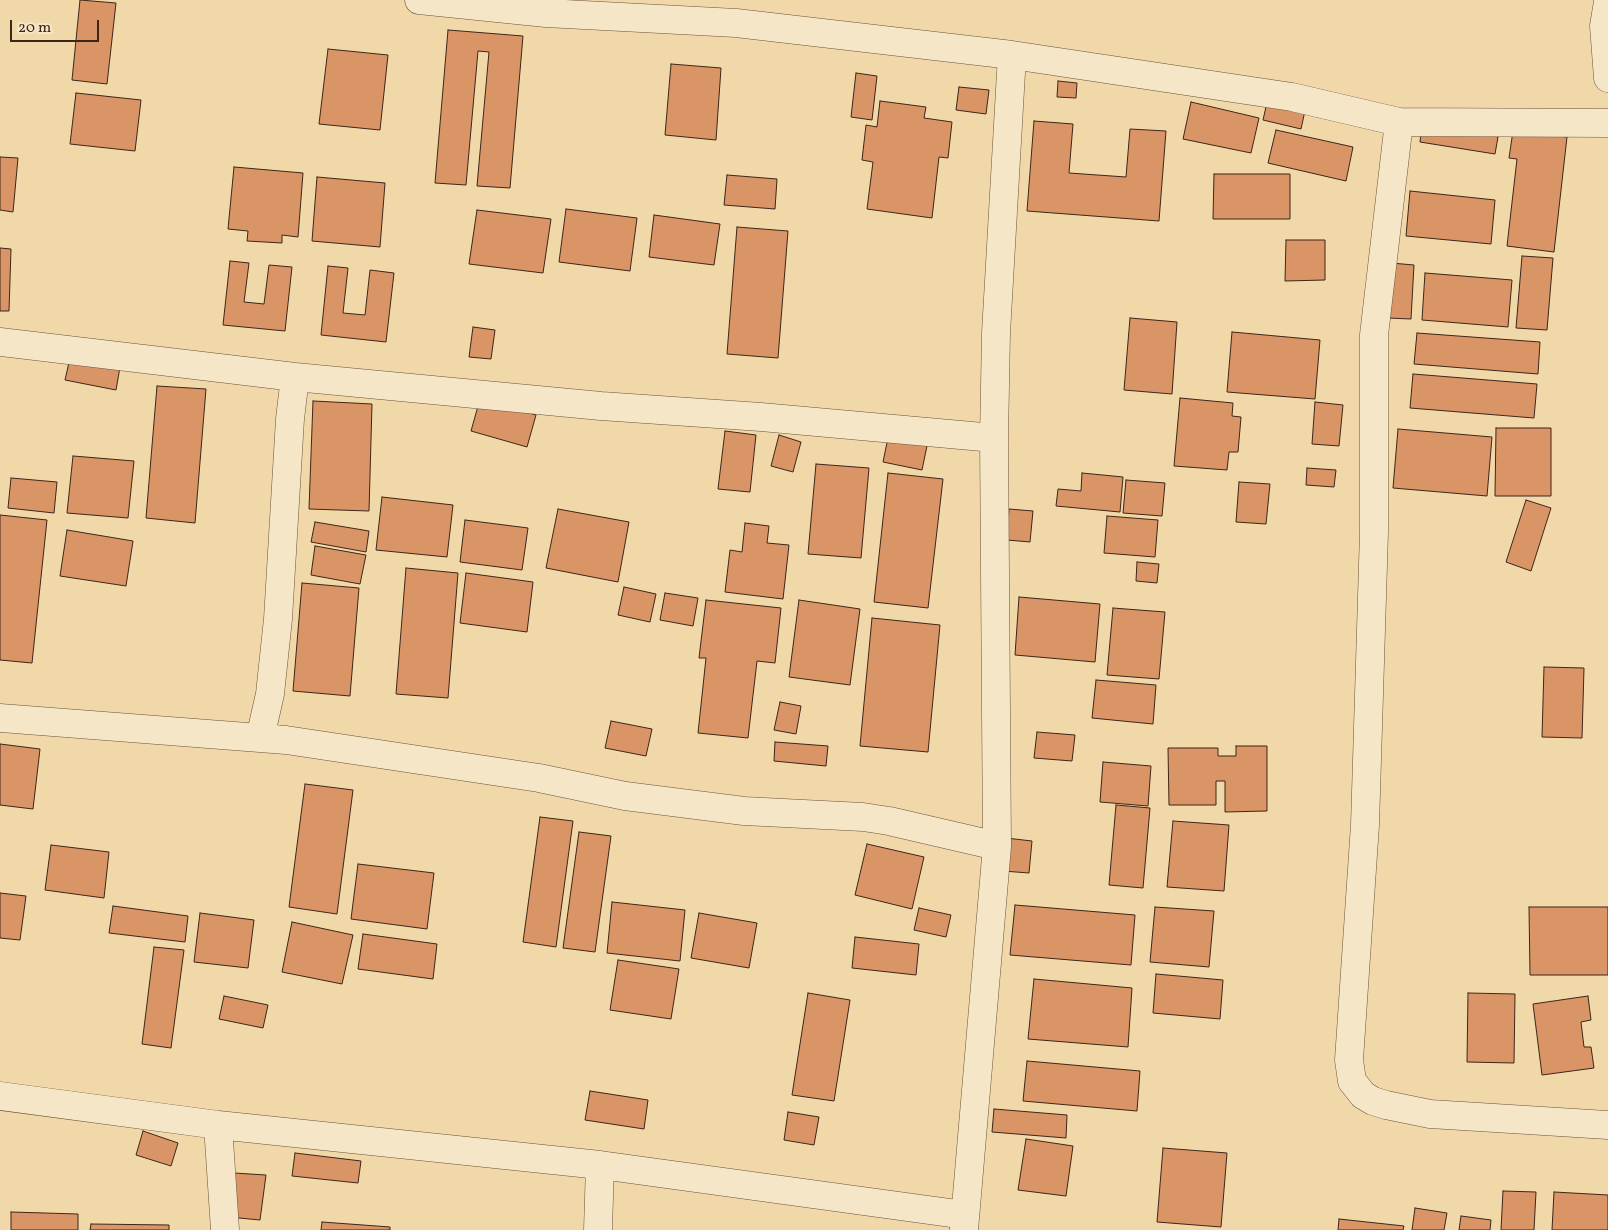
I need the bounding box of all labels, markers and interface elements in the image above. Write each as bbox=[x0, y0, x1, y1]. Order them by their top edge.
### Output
scale bar bbox=[12, 10, 101, 42]
text: 20 m bbox=[18, 18, 51, 39]

